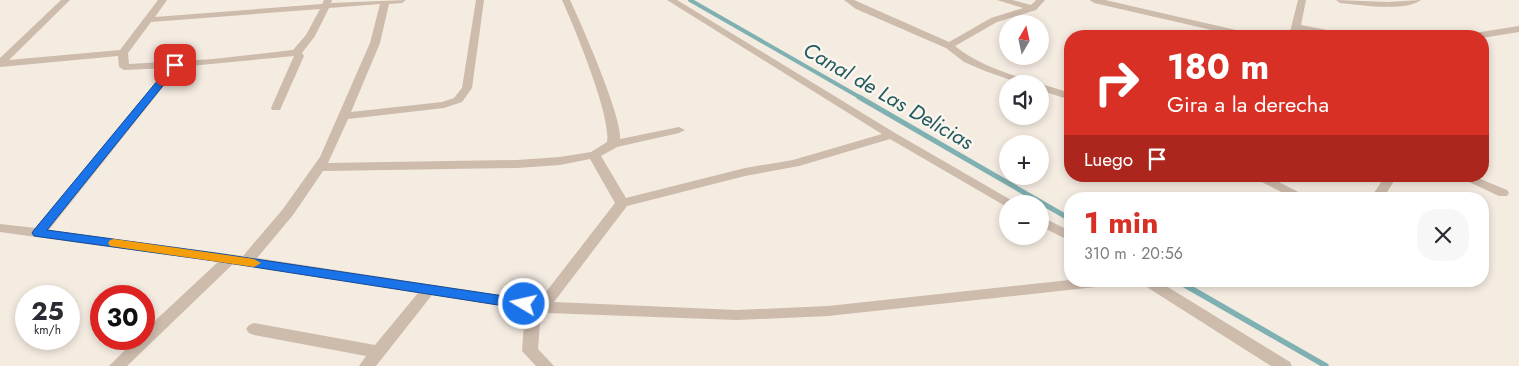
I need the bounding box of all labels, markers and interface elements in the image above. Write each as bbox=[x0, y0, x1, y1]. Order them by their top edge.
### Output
north arrow bbox=[999, 15, 1049, 65]
map controls bbox=[999, 15, 1049, 245]
water label: Canal de Las Delicias bbox=[797, 35, 979, 157]
text: 180 m bbox=[1167, 42, 1269, 92]
pin bbox=[154, 44, 196, 86]
icon: right bbox=[1084, 50, 1149, 115]
icon: arrive bbox=[161, 51, 189, 79]
button: sound bbox=[999, 75, 1049, 125]
text: Gira a la derecha bbox=[1167, 88, 1329, 120]
button: + bbox=[999, 135, 1049, 185]
icon: arrive bbox=[1143, 145, 1171, 173]
text: Luego bbox=[1084, 146, 1133, 173]
button: − bbox=[999, 195, 1049, 245]
text: 1 min bbox=[1084, 201, 1158, 244]
button: close bbox=[1417, 209, 1469, 261]
text: 310 m · 20:56 bbox=[1084, 242, 1183, 265]
position arrow bbox=[497, 277, 549, 329]
speed limit sign: 30 bbox=[90, 285, 155, 350]
text: 25 bbox=[31, 293, 64, 329]
text: km/h bbox=[34, 321, 61, 339]

